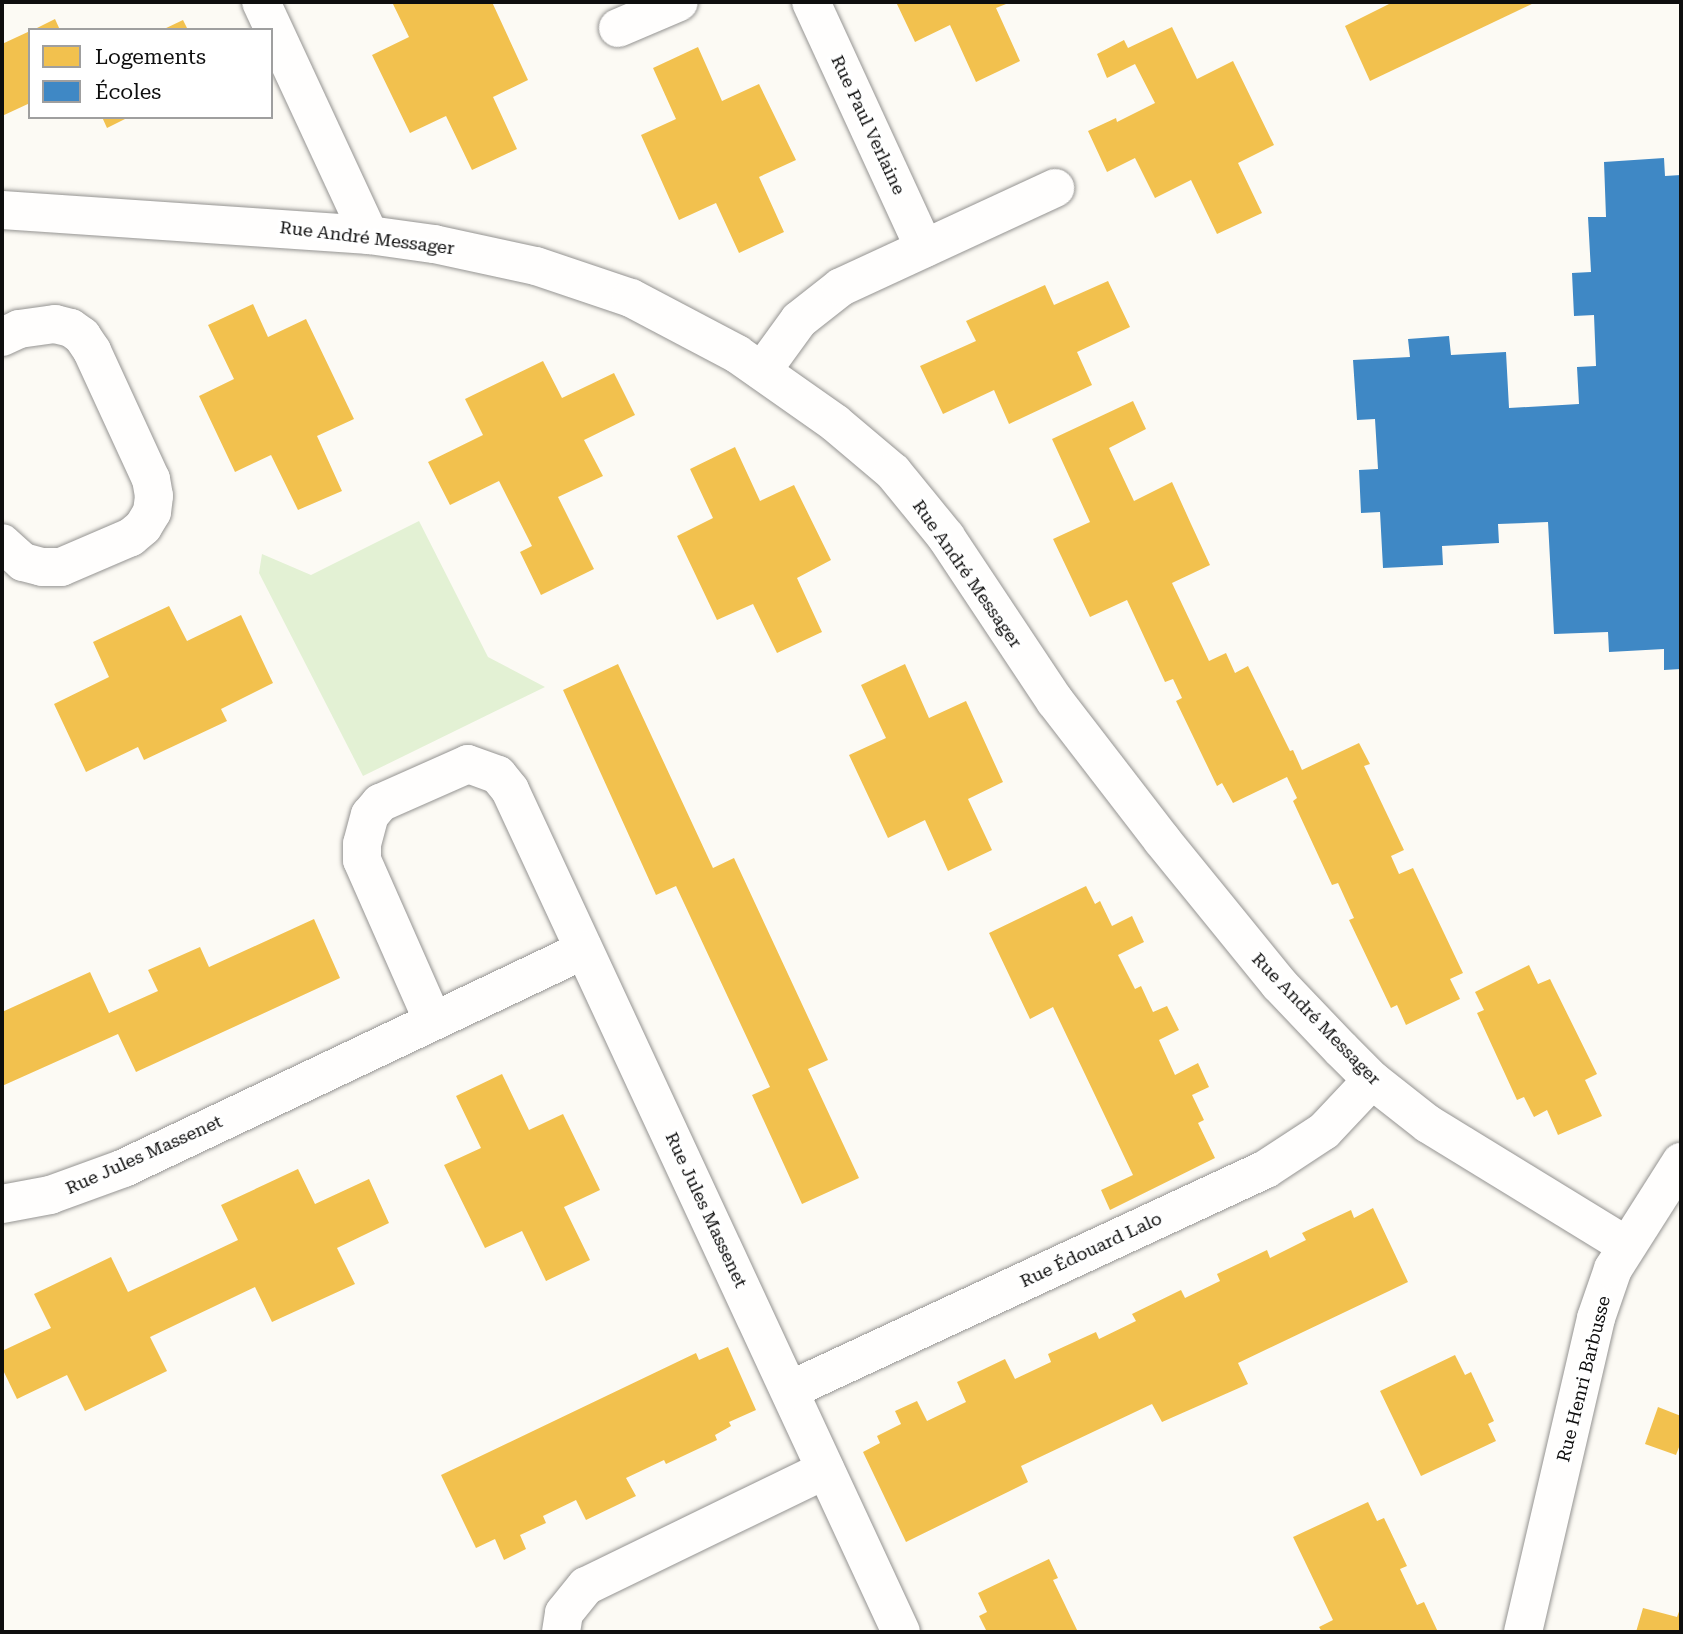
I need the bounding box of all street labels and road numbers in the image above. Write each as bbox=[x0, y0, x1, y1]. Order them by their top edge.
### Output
street label: Rue Paul Verlaine bbox=[826, 52, 910, 198]
street label: Rue André Messager bbox=[278, 217, 456, 259]
street label: Rue André Messager bbox=[908, 496, 1026, 652]
street label: Rue André Messager bbox=[1247, 948, 1385, 1090]
street label: Rue Jules Massenet bbox=[62, 1111, 226, 1199]
street label: Rue Jules Massenet bbox=[660, 1129, 752, 1291]
street label: Rue Édouard Lalo bbox=[1017, 1208, 1165, 1292]
street label: Rue Henri Barbusse bbox=[1553, 1294, 1615, 1464]

